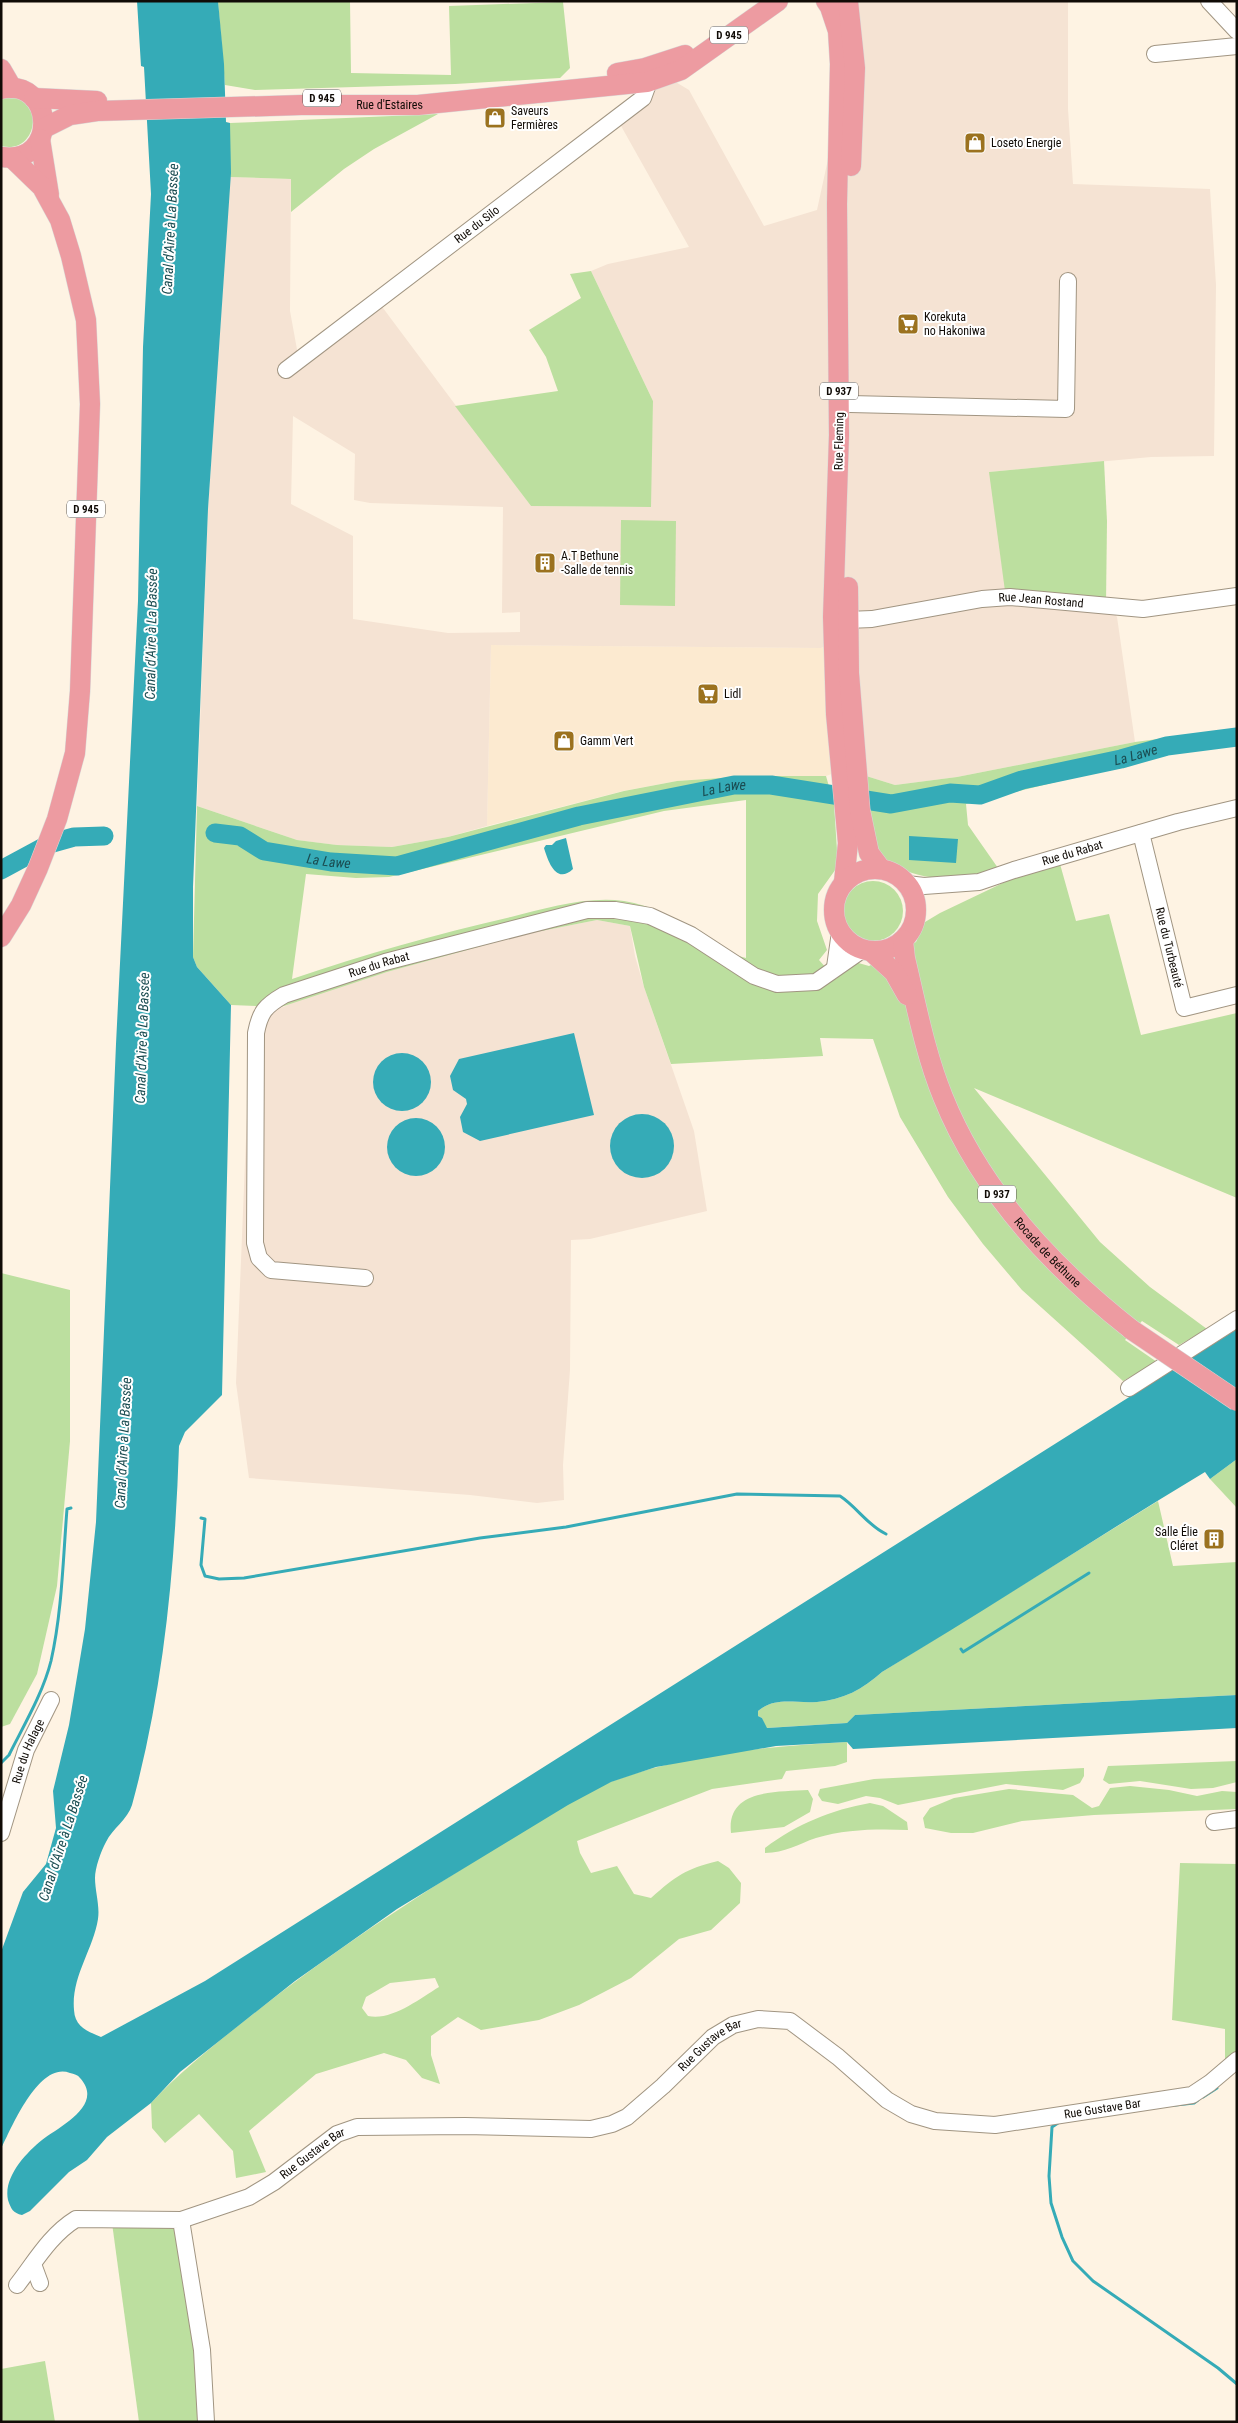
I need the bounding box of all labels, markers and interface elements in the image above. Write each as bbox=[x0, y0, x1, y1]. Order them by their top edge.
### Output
road number: D 945 bbox=[710, 26, 748, 44]
road number: D 945 bbox=[303, 90, 341, 106]
street label: Rue d'Estaires bbox=[356, 98, 424, 112]
place label: Saveurs Fermières bbox=[511, 104, 558, 132]
shop icon: Saveurs Fermières bbox=[483, 106, 507, 130]
shop icon: Loseto Energie bbox=[963, 131, 987, 155]
place label: Loseto Energie bbox=[991, 136, 1062, 150]
water label: Canal d'Aire à La Bassée bbox=[159, 163, 181, 295]
street label: Rue du Silo bbox=[452, 203, 502, 246]
place label: Korekuta no Hakoniwa bbox=[924, 310, 986, 338]
supermarket icon: Korekuta no Hakoniwa bbox=[896, 312, 920, 336]
road number: D 937 bbox=[820, 382, 858, 400]
street label: Rue Fleming bbox=[831, 412, 847, 470]
road number: D 945 bbox=[67, 500, 105, 518]
place label: A.T Bethune -Salle de tennis bbox=[561, 549, 633, 577]
building icon: A.T Bethune -Salle de tennis bbox=[533, 551, 557, 575]
water label: Canal d'Aire à La Bassée bbox=[142, 568, 160, 700]
street label: Rue Jean Rostand bbox=[998, 590, 1084, 611]
supermarket icon: Lidl bbox=[696, 682, 720, 706]
place label: Lidl bbox=[724, 687, 741, 701]
shop icon: Gamm Vert bbox=[552, 729, 576, 753]
place label: Gamm Vert bbox=[580, 734, 634, 748]
water label: La Lawe bbox=[1113, 741, 1159, 768]
water label: La Lawe bbox=[701, 777, 746, 799]
street label: Rue du Rabat bbox=[1040, 837, 1105, 868]
water label: La Lawe bbox=[305, 850, 351, 871]
street label: Rue du Turbeauté bbox=[1153, 906, 1186, 990]
street label: Rue du Rabat bbox=[347, 949, 411, 980]
water label: Canal d'Aire à La Bassée bbox=[132, 972, 152, 1104]
road number: D 937 bbox=[978, 1186, 1016, 1202]
street label: Rocade de Béthune bbox=[1011, 1215, 1084, 1291]
water label: Canal d'Aire à La Bassée bbox=[112, 1377, 134, 1509]
place label: Salle Élie Cléret bbox=[1155, 1524, 1198, 1553]
building icon: Salle Élie Cléret bbox=[1202, 1527, 1226, 1551]
street label: Rue du Halage bbox=[9, 1717, 47, 1785]
water label: Canal d'Aire à La Bassée bbox=[35, 1773, 91, 1903]
street label: Rue Gustave Bar bbox=[675, 2016, 743, 2074]
street label: Rue Gustave Bar bbox=[1063, 2096, 1142, 2121]
street label: Rue Gustave Bar bbox=[277, 2125, 347, 2182]

